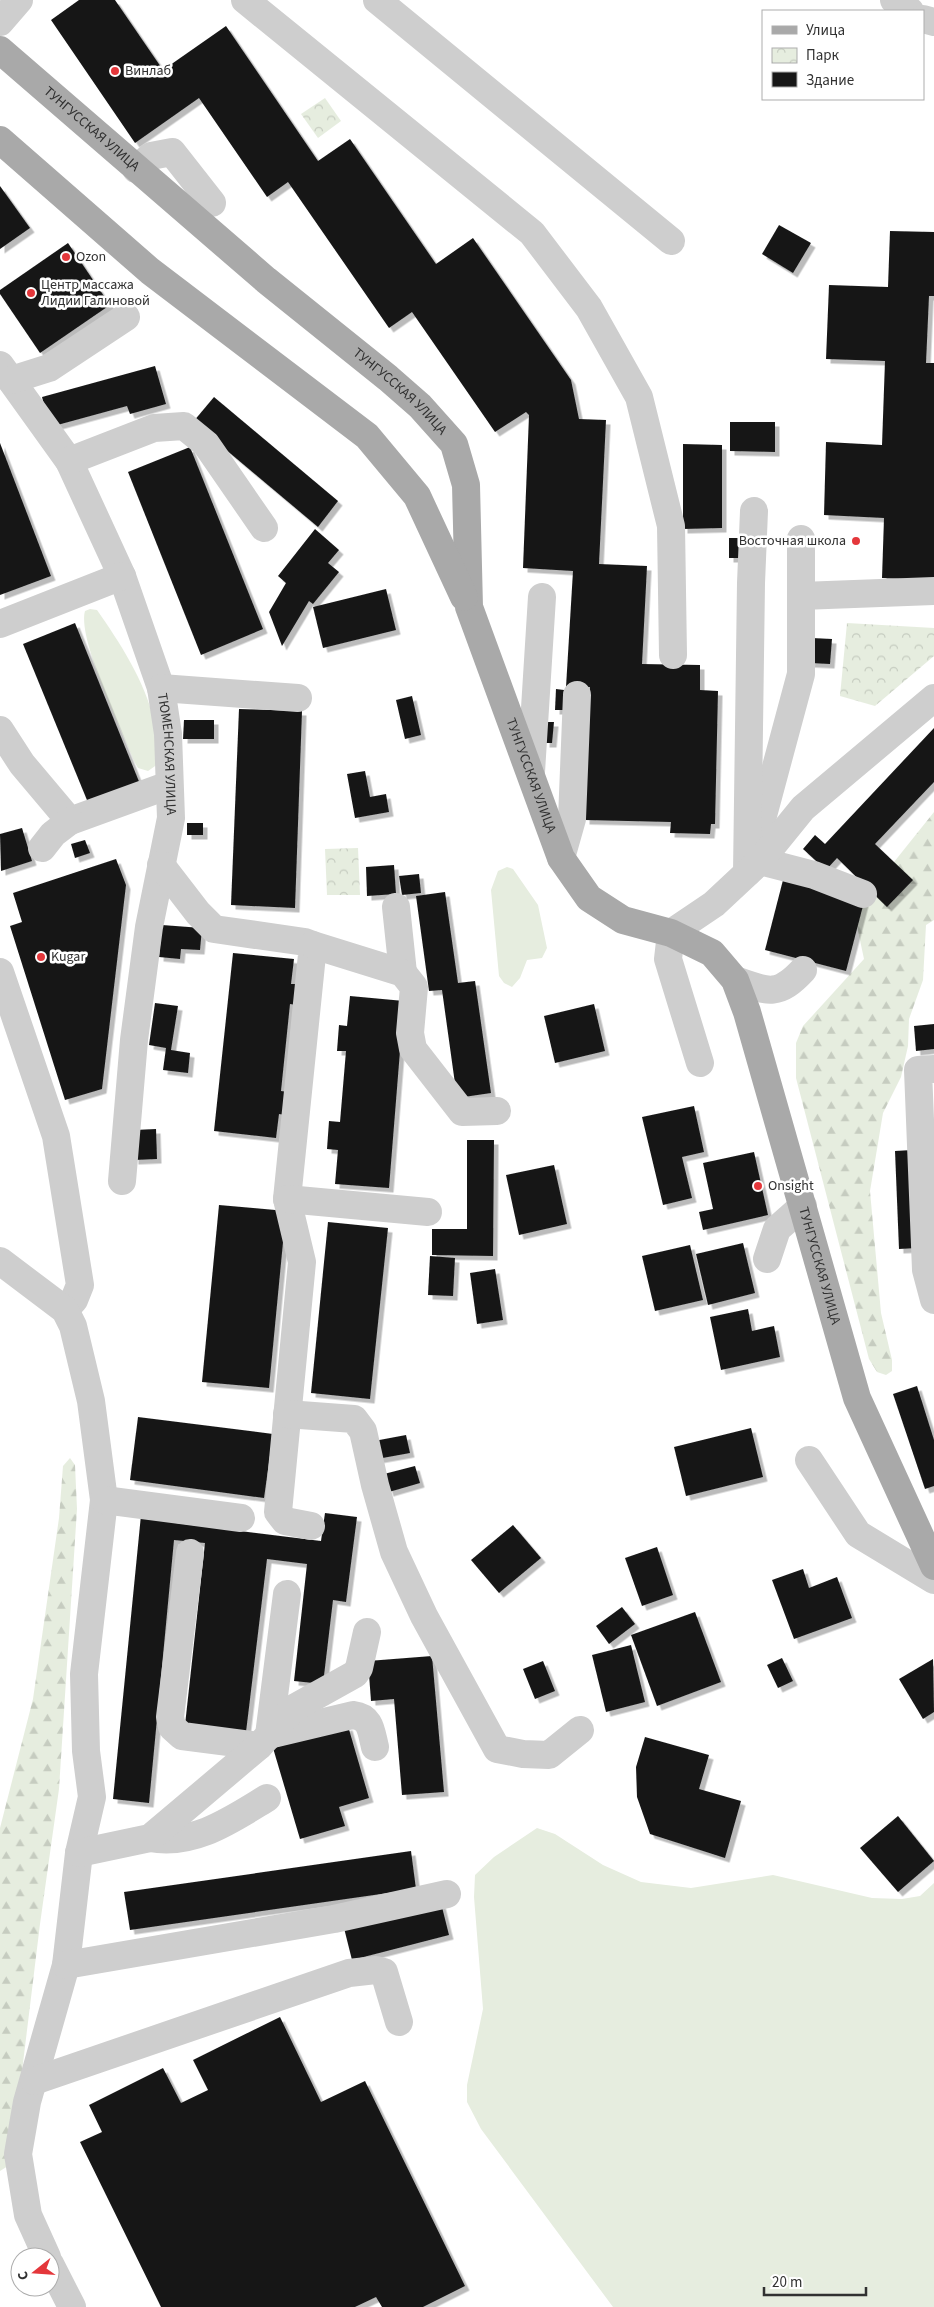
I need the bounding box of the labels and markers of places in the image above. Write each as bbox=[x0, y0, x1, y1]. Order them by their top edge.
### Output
place label: Винлаб bbox=[125, 61, 171, 81]
marker: Винлаб bbox=[109, 65, 121, 77]
place label: Ozon bbox=[76, 247, 106, 267]
marker: Ozon bbox=[60, 251, 72, 263]
place label: Центр массажа Лидии Галиновой bbox=[41, 275, 150, 311]
marker: Центр массажа Лидии Галиновой bbox=[25, 287, 37, 299]
place label: Восточная школа bbox=[739, 531, 846, 551]
marker: Восточная школа bbox=[850, 535, 862, 547]
place label: Kugar bbox=[51, 947, 85, 967]
marker: Kugar bbox=[35, 951, 47, 963]
place label: Onsight bbox=[768, 1176, 814, 1196]
marker: Onsight bbox=[752, 1180, 764, 1192]

